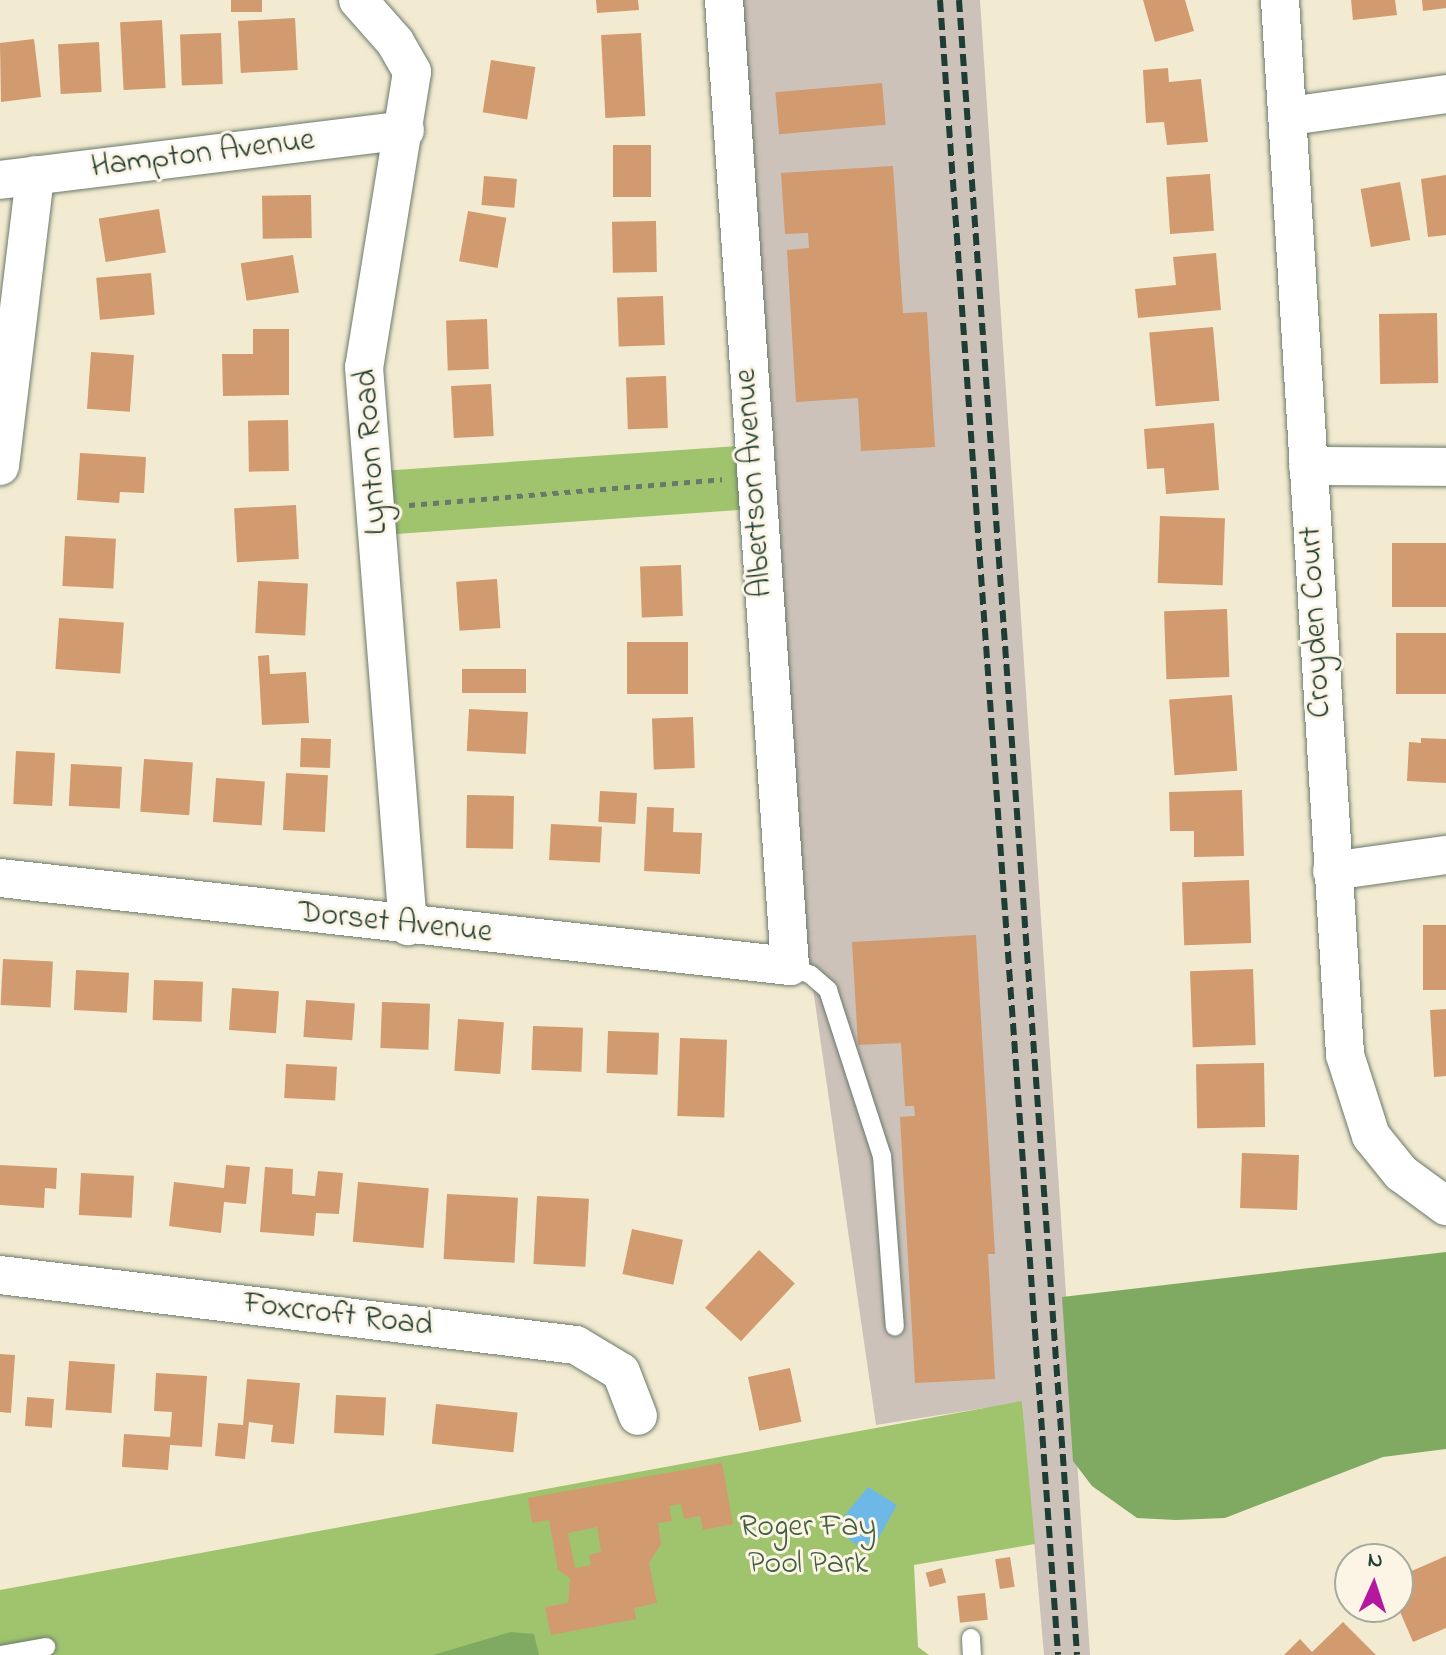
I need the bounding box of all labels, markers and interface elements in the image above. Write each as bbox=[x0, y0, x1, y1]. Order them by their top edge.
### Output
street label: Hampton Avenue bbox=[89, 122, 317, 188]
street label: Albertson Avenue bbox=[728, 367, 782, 599]
street label: Lynton Road bbox=[348, 368, 398, 536]
street label: Croyden Court bbox=[1293, 525, 1341, 719]
street label: Dorset Avenue bbox=[296, 895, 494, 953]
street label: Foxcroft Road bbox=[241, 1285, 435, 1347]
park label: Roger Fay Pool Park bbox=[740, 1510, 876, 1585]
north arrow bbox=[1334, 1543, 1414, 1623]
text: N bbox=[1367, 1545, 1383, 1577]

